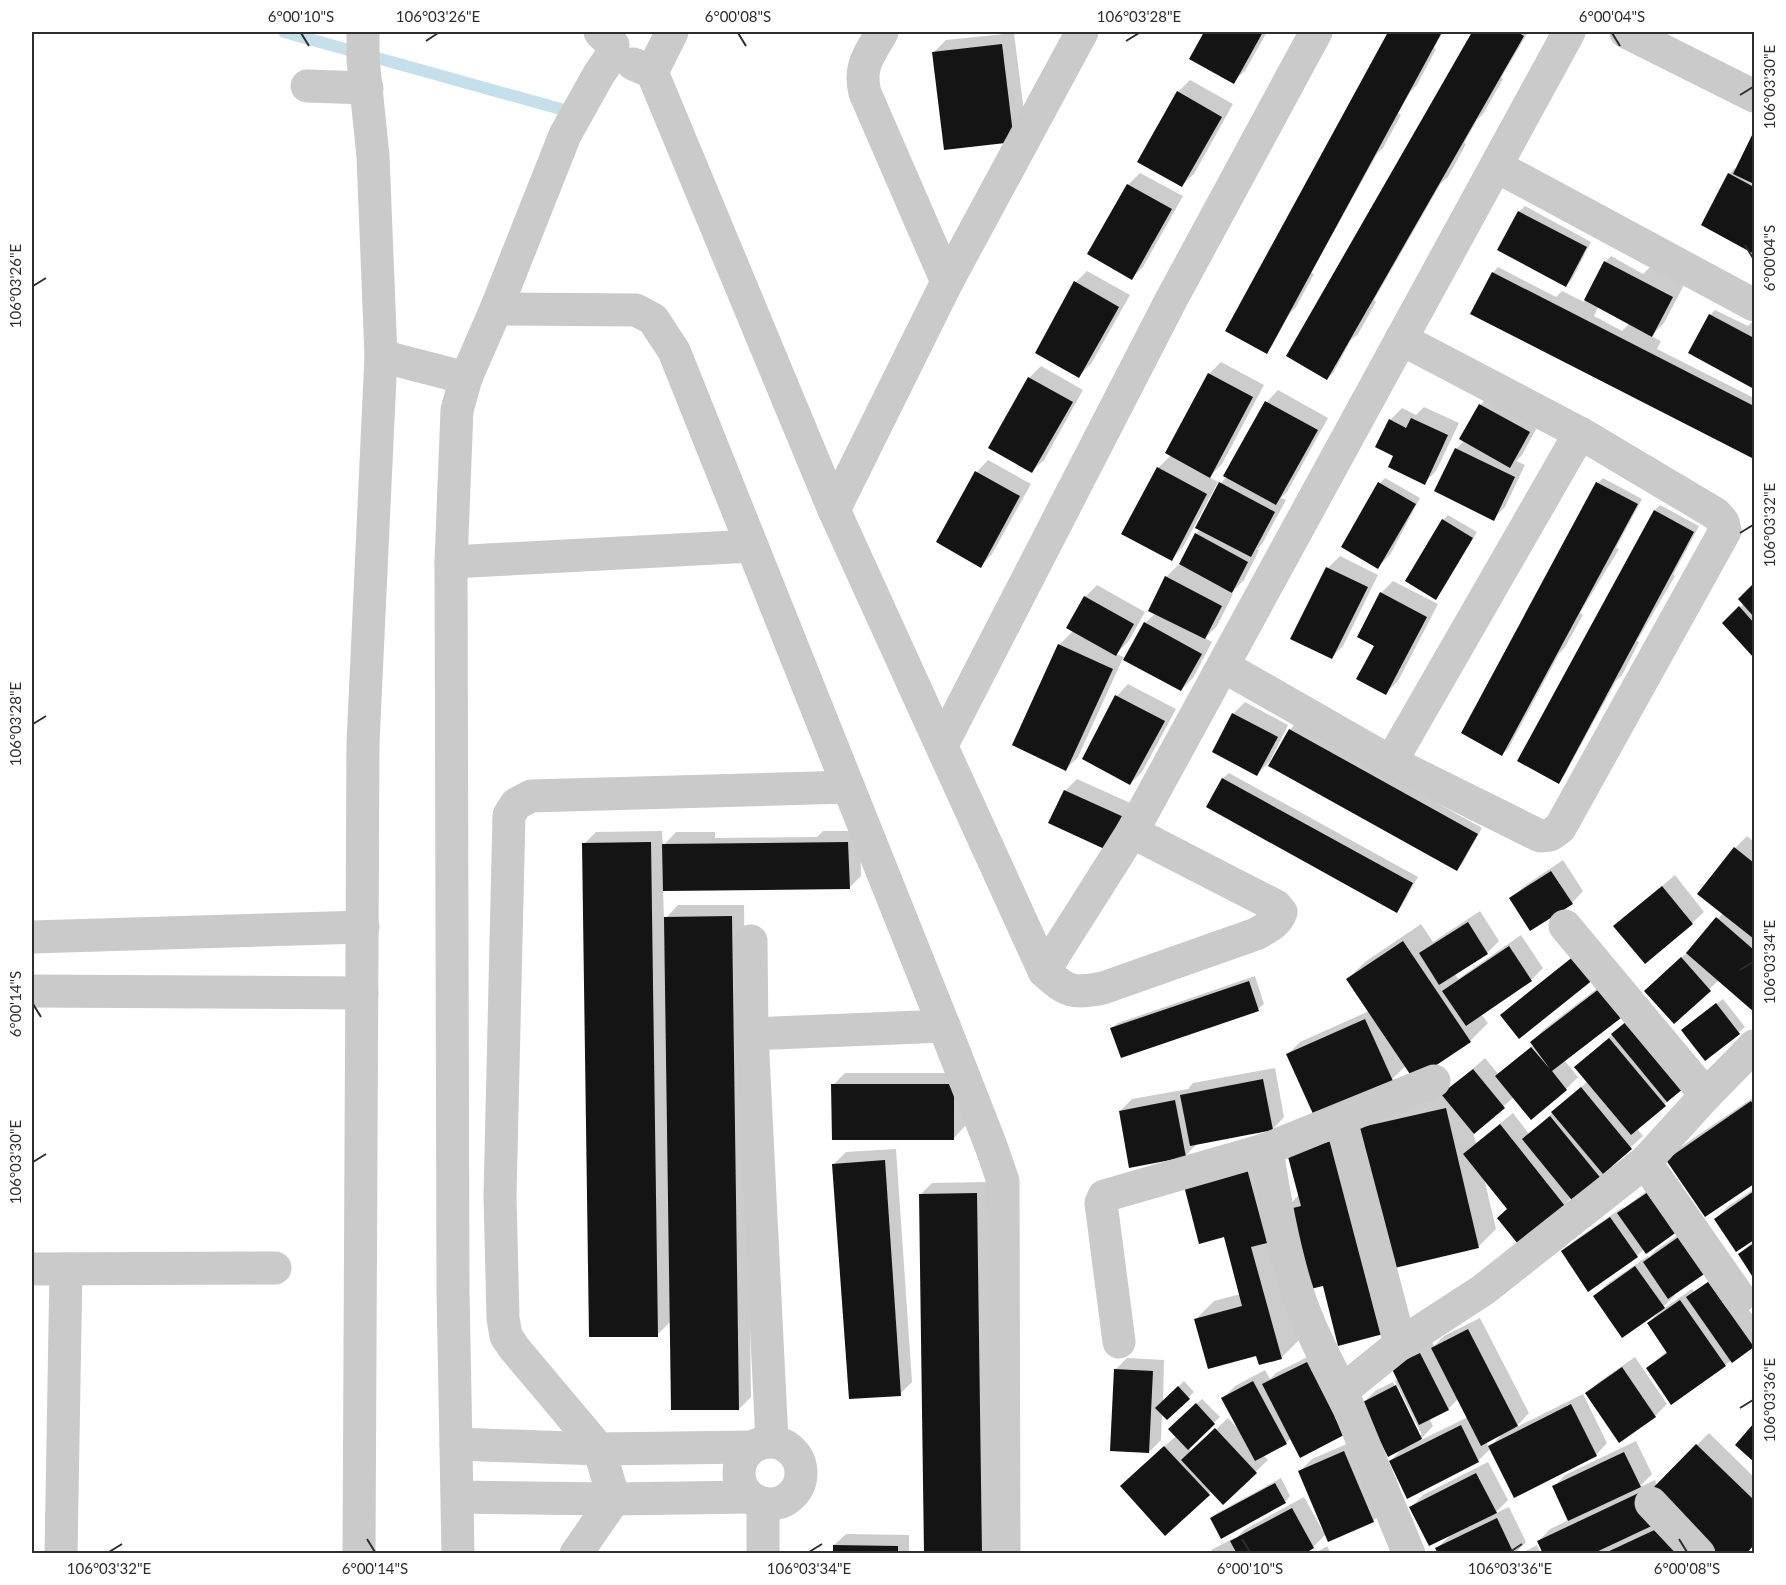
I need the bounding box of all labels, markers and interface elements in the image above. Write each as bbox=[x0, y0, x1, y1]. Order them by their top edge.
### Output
text: 6°00'10"S bbox=[268, 7, 334, 25]
text: 106°03'26"E bbox=[396, 7, 480, 25]
text: 6°00'08"S bbox=[705, 7, 771, 25]
text: 106°03'28"E bbox=[1097, 7, 1181, 25]
text: 6°00'04"S bbox=[1579, 7, 1645, 25]
text: 106°03'30"E bbox=[1760, 45, 1778, 129]
text: 6°00'04"S bbox=[1760, 225, 1778, 291]
text: 106°03'26"E bbox=[6, 244, 24, 328]
text: 106°03'32"E bbox=[1760, 483, 1778, 567]
text: 106°03'28"E bbox=[6, 682, 24, 766]
text: 106°03'34"E bbox=[1760, 920, 1778, 1004]
text: 6°00'14"S bbox=[6, 971, 24, 1037]
text: 106°03'30"E bbox=[6, 1120, 24, 1204]
text: 106°03'36"E bbox=[1760, 1358, 1778, 1442]
text: 106°03'32"E bbox=[67, 1559, 151, 1577]
text: 6°00'14"S bbox=[342, 1559, 408, 1577]
text: 106°03'34"E bbox=[767, 1559, 851, 1577]
text: 6°00'10"S bbox=[1217, 1559, 1283, 1577]
text: 106°03'36"E bbox=[1468, 1559, 1552, 1577]
text: 6°00'08"S bbox=[1654, 1559, 1720, 1577]

